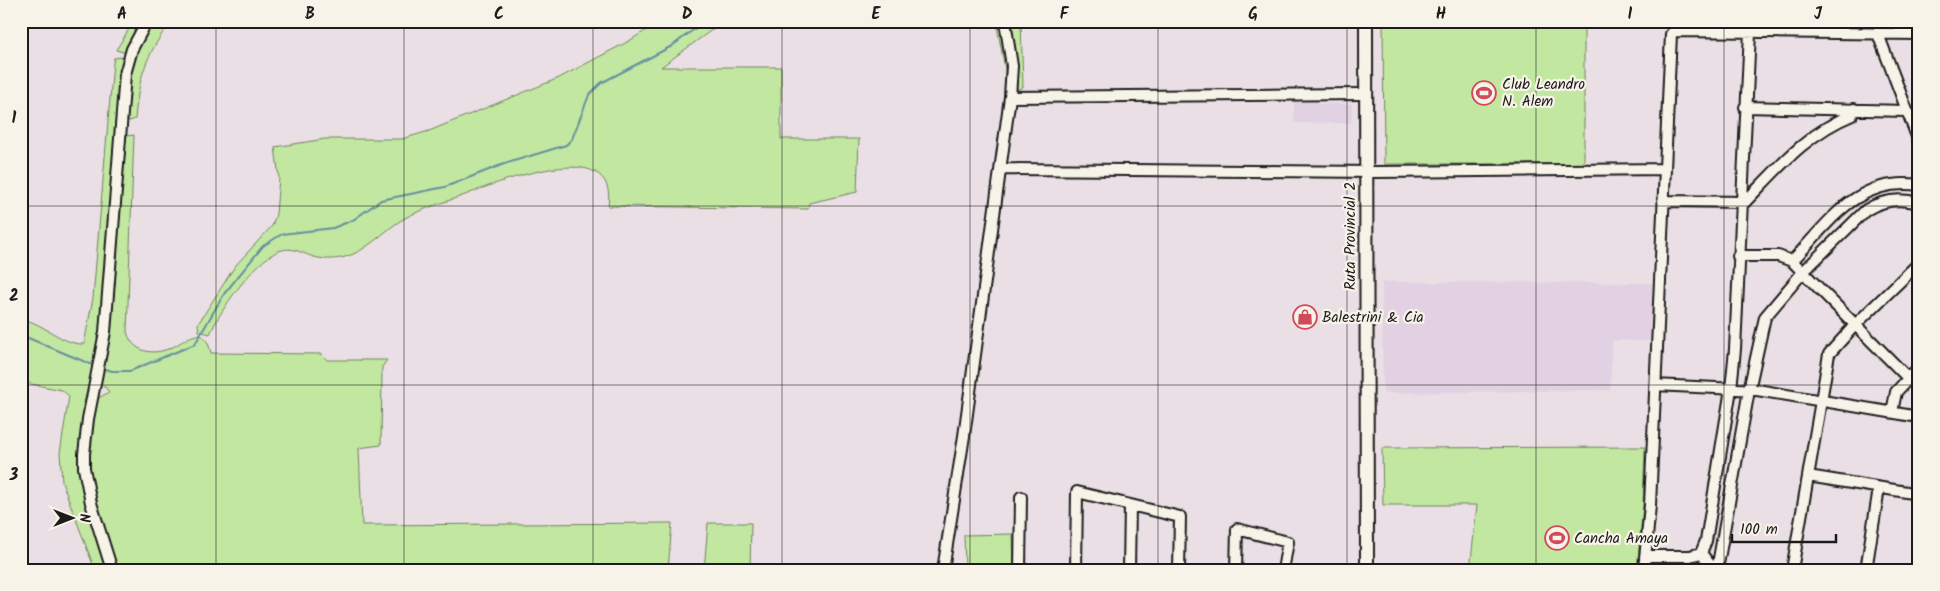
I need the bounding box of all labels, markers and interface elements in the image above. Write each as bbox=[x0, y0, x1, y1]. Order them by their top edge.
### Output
text: A bbox=[117, 2, 127, 27]
text: B bbox=[305, 2, 315, 27]
text: C bbox=[494, 2, 504, 27]
text: D bbox=[682, 2, 693, 27]
text: E bbox=[872, 2, 882, 27]
text: F bbox=[1060, 2, 1070, 27]
text: G bbox=[1248, 2, 1258, 27]
text: H bbox=[1436, 2, 1446, 27]
text: I bbox=[1628, 2, 1633, 27]
text: J bbox=[1814, 2, 1823, 27]
place label: Club Leandro N. Alem bbox=[1502, 73, 1585, 114]
sports icon: Club Leandro N. Alem bbox=[1471, 80, 1497, 106]
text: 1 bbox=[12, 106, 17, 131]
street label: Ruta Provincial 2 bbox=[1339, 182, 1363, 290]
text: 2 bbox=[9, 284, 19, 309]
shop icon: Balestrini & Cia bbox=[1292, 304, 1318, 330]
place label: Balestrini & Cia bbox=[1322, 306, 1424, 330]
text: 3 bbox=[9, 463, 19, 488]
north arrow bbox=[48, 494, 98, 544]
scale bar bbox=[1732, 511, 1836, 543]
text: N bbox=[73, 514, 95, 523]
text: 100 m bbox=[1740, 518, 1778, 542]
sports icon: Cancha Amaya bbox=[1544, 525, 1570, 551]
place label: Cancha Amaya bbox=[1574, 527, 1668, 551]

